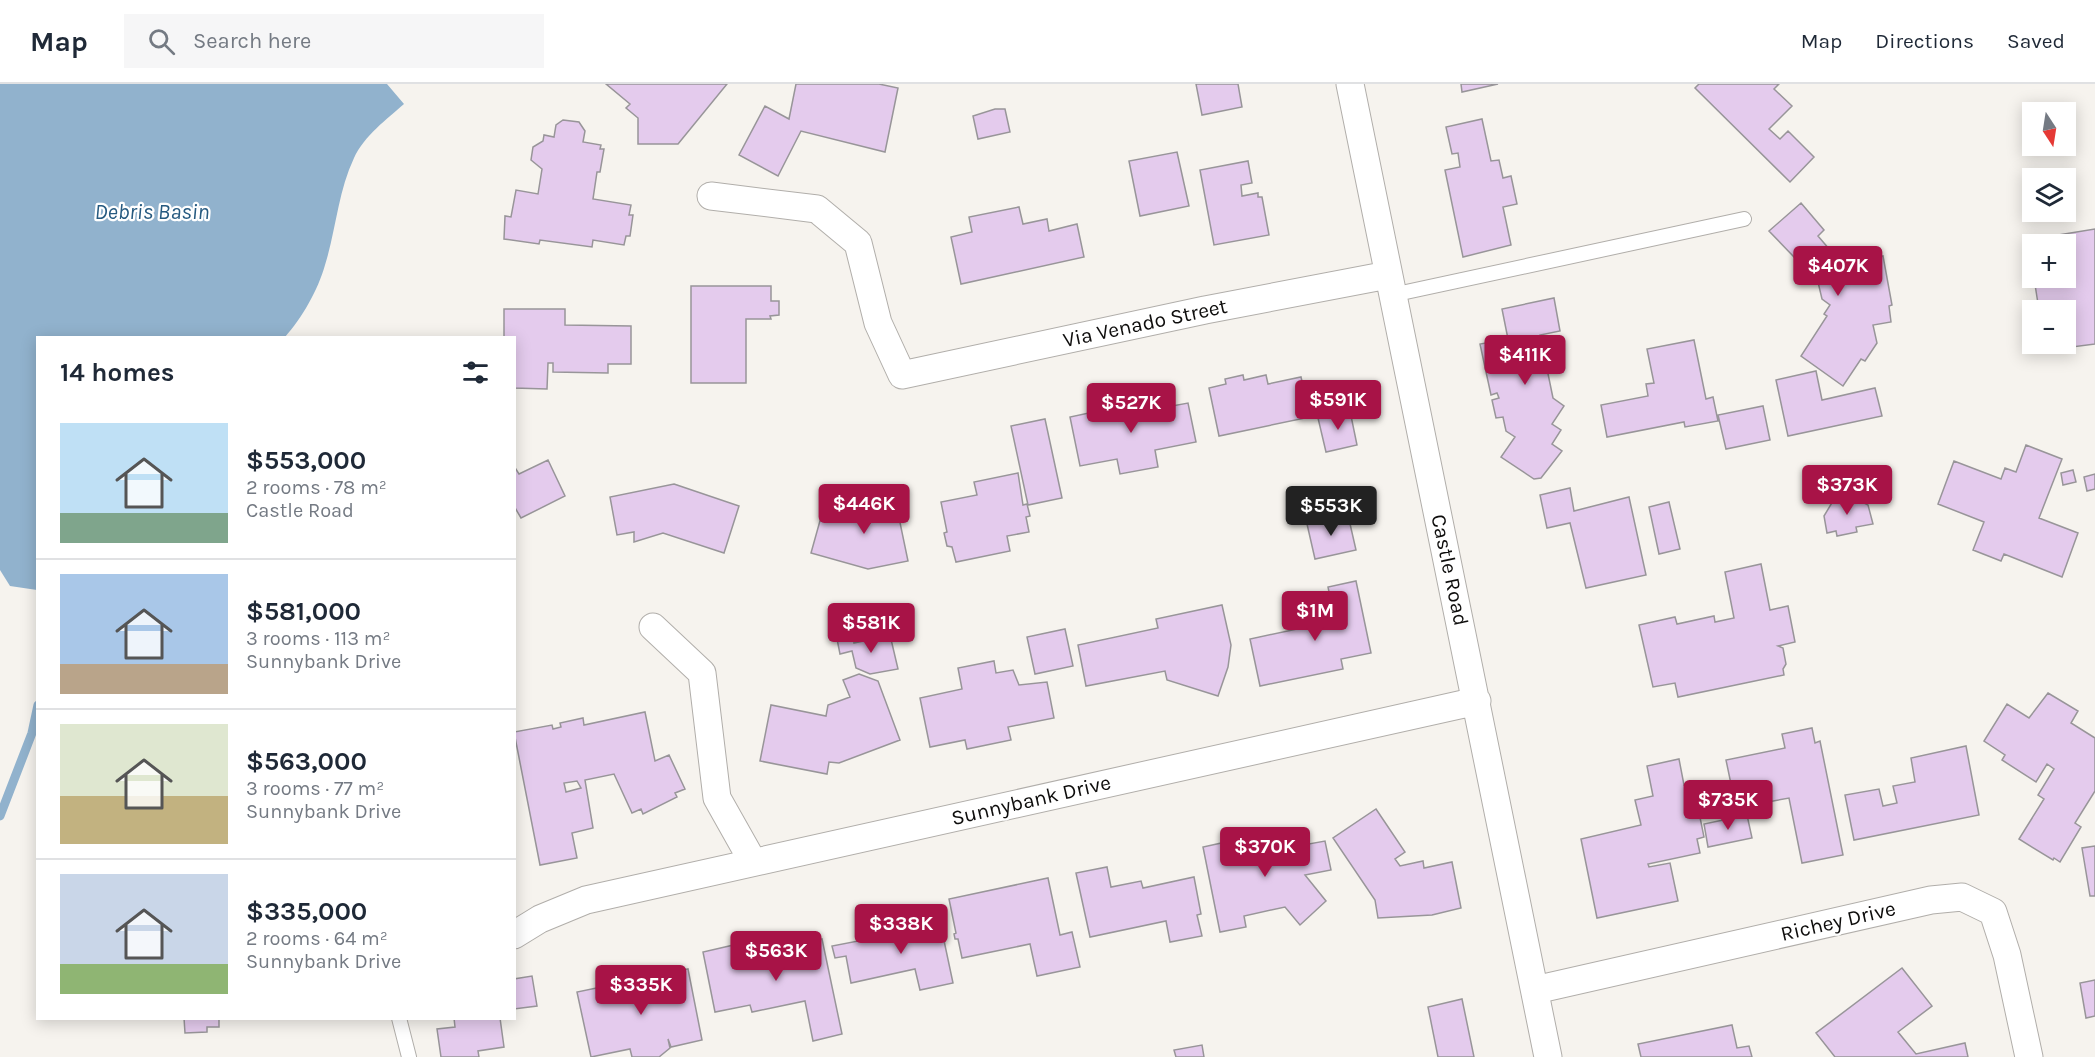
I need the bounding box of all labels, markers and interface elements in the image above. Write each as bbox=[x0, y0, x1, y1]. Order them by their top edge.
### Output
search box bbox=[124, 14, 544, 68]
text: Map bbox=[30, 25, 88, 58]
icon: search bbox=[145, 25, 178, 58]
text: Search here bbox=[193, 28, 311, 54]
text: Map bbox=[1801, 29, 1842, 53]
text: Directions bbox=[1875, 29, 1974, 53]
text: Saved bbox=[2007, 29, 2065, 53]
north arrow bbox=[2022, 102, 2076, 156]
map controls bbox=[2022, 102, 2076, 354]
button: layers bbox=[2022, 168, 2076, 222]
water label: Debris Basin bbox=[94, 199, 210, 225]
button: + bbox=[2022, 234, 2076, 288]
pin: $407K bbox=[1796, 246, 1880, 297]
text: $407K bbox=[1807, 254, 1869, 277]
street label: Via Venado Street bbox=[1061, 294, 1229, 352]
button: − bbox=[2022, 300, 2076, 354]
pin: $411K bbox=[1483, 335, 1567, 386]
text: $411K bbox=[1498, 343, 1552, 366]
icon: filters bbox=[459, 356, 492, 389]
text: 14 homes bbox=[60, 357, 174, 388]
pin: $591K bbox=[1296, 380, 1380, 431]
pin: $527K bbox=[1089, 383, 1173, 434]
text: $591K bbox=[1309, 388, 1367, 411]
text: $527K bbox=[1101, 391, 1161, 414]
text: $553,000 bbox=[246, 445, 366, 476]
icon: home bbox=[108, 447, 180, 519]
pin: $373K bbox=[1805, 465, 1889, 516]
text: $373K bbox=[1816, 473, 1878, 496]
text: 2 rooms · 78 m² bbox=[246, 476, 387, 499]
pin: $446K bbox=[822, 484, 906, 535]
pin: $553K bbox=[1289, 486, 1373, 537]
text: $446K bbox=[833, 492, 895, 515]
text: $553K bbox=[1300, 494, 1362, 517]
text: Castle Road bbox=[246, 499, 354, 522]
street label: Castle Road bbox=[1426, 512, 1474, 628]
pin: $1M bbox=[1286, 591, 1344, 642]
text: $581,000 bbox=[246, 596, 361, 627]
icon: home bbox=[108, 598, 180, 670]
text: $1M bbox=[1296, 599, 1334, 622]
pin: $581K bbox=[829, 603, 913, 654]
text: $581K bbox=[842, 611, 900, 634]
text: 3 rooms · 113 m² bbox=[246, 627, 390, 650]
text: Sunnybank Drive bbox=[246, 650, 401, 673]
text: $563,000 bbox=[246, 746, 367, 777]
icon: home bbox=[108, 748, 180, 820]
street label: Sunnybank Drive bbox=[949, 770, 1113, 830]
text: 3 rooms · 77 m² bbox=[246, 777, 384, 800]
pin: $735K bbox=[1686, 780, 1770, 831]
text: $735K bbox=[1698, 788, 1758, 811]
text: Sunnybank Drive bbox=[246, 800, 401, 823]
pin: $370K bbox=[1223, 827, 1307, 878]
text: $370K bbox=[1234, 835, 1296, 858]
text: $335,000 bbox=[246, 896, 367, 927]
street label: Richey Drive bbox=[1778, 896, 1898, 946]
icon: home bbox=[108, 898, 180, 970]
pin: $338K bbox=[859, 904, 943, 955]
text: $338K bbox=[869, 912, 933, 935]
text: 2 rooms · 64 m² bbox=[246, 927, 388, 950]
pin: $563K bbox=[734, 931, 818, 982]
text: $563K bbox=[744, 939, 808, 962]
text: Sunnybank Drive bbox=[246, 950, 401, 973]
pin: $335K bbox=[599, 965, 683, 1016]
text: $335K bbox=[609, 973, 673, 996]

